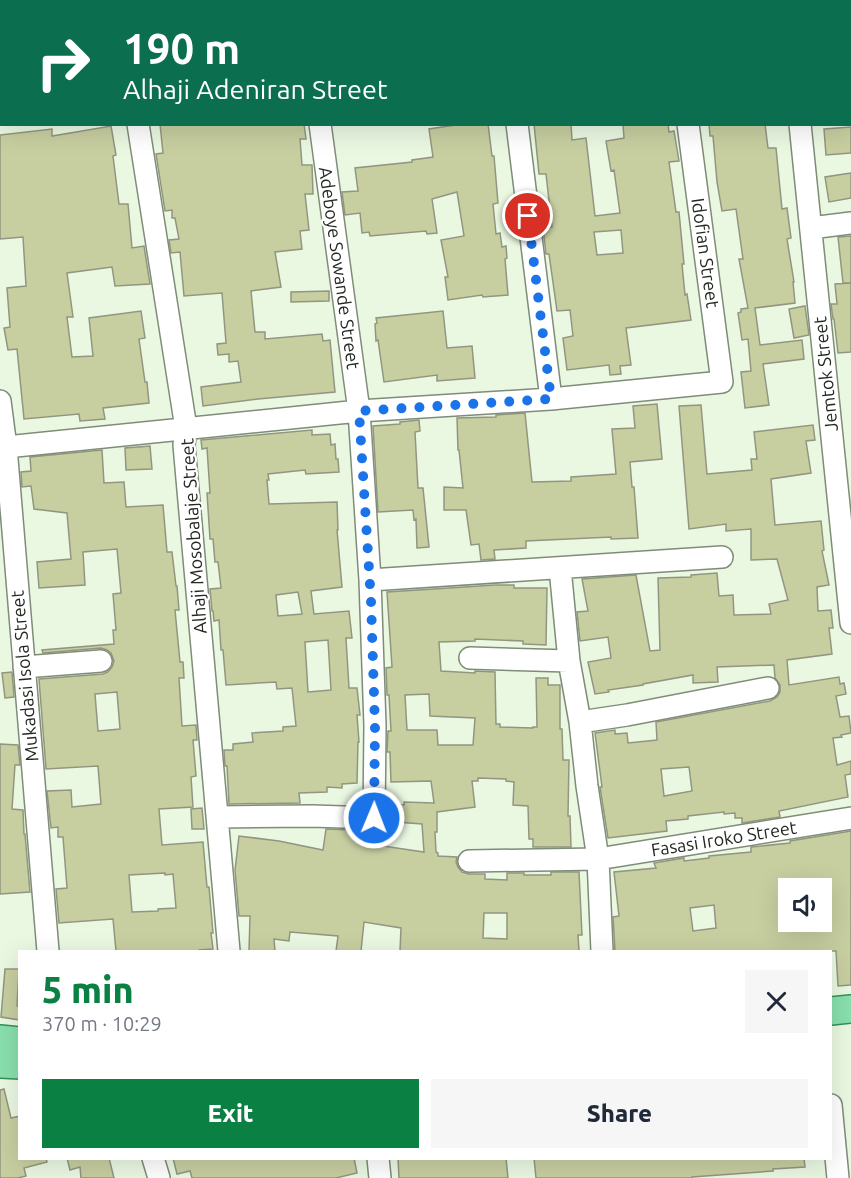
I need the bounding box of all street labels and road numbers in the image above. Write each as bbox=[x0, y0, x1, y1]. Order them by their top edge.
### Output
street label: Adeboye Sowande Street bbox=[316, 165, 364, 370]
street label: Idofian Street bbox=[688, 197, 724, 309]
street label: Jemtok Street bbox=[809, 316, 841, 433]
street label: Alhaji Mosobalaje Street bbox=[176, 438, 210, 634]
street label: Mukadasi Isola Street bbox=[7, 590, 41, 762]
street label: Fasasi Iroko Street bbox=[650, 817, 798, 859]

